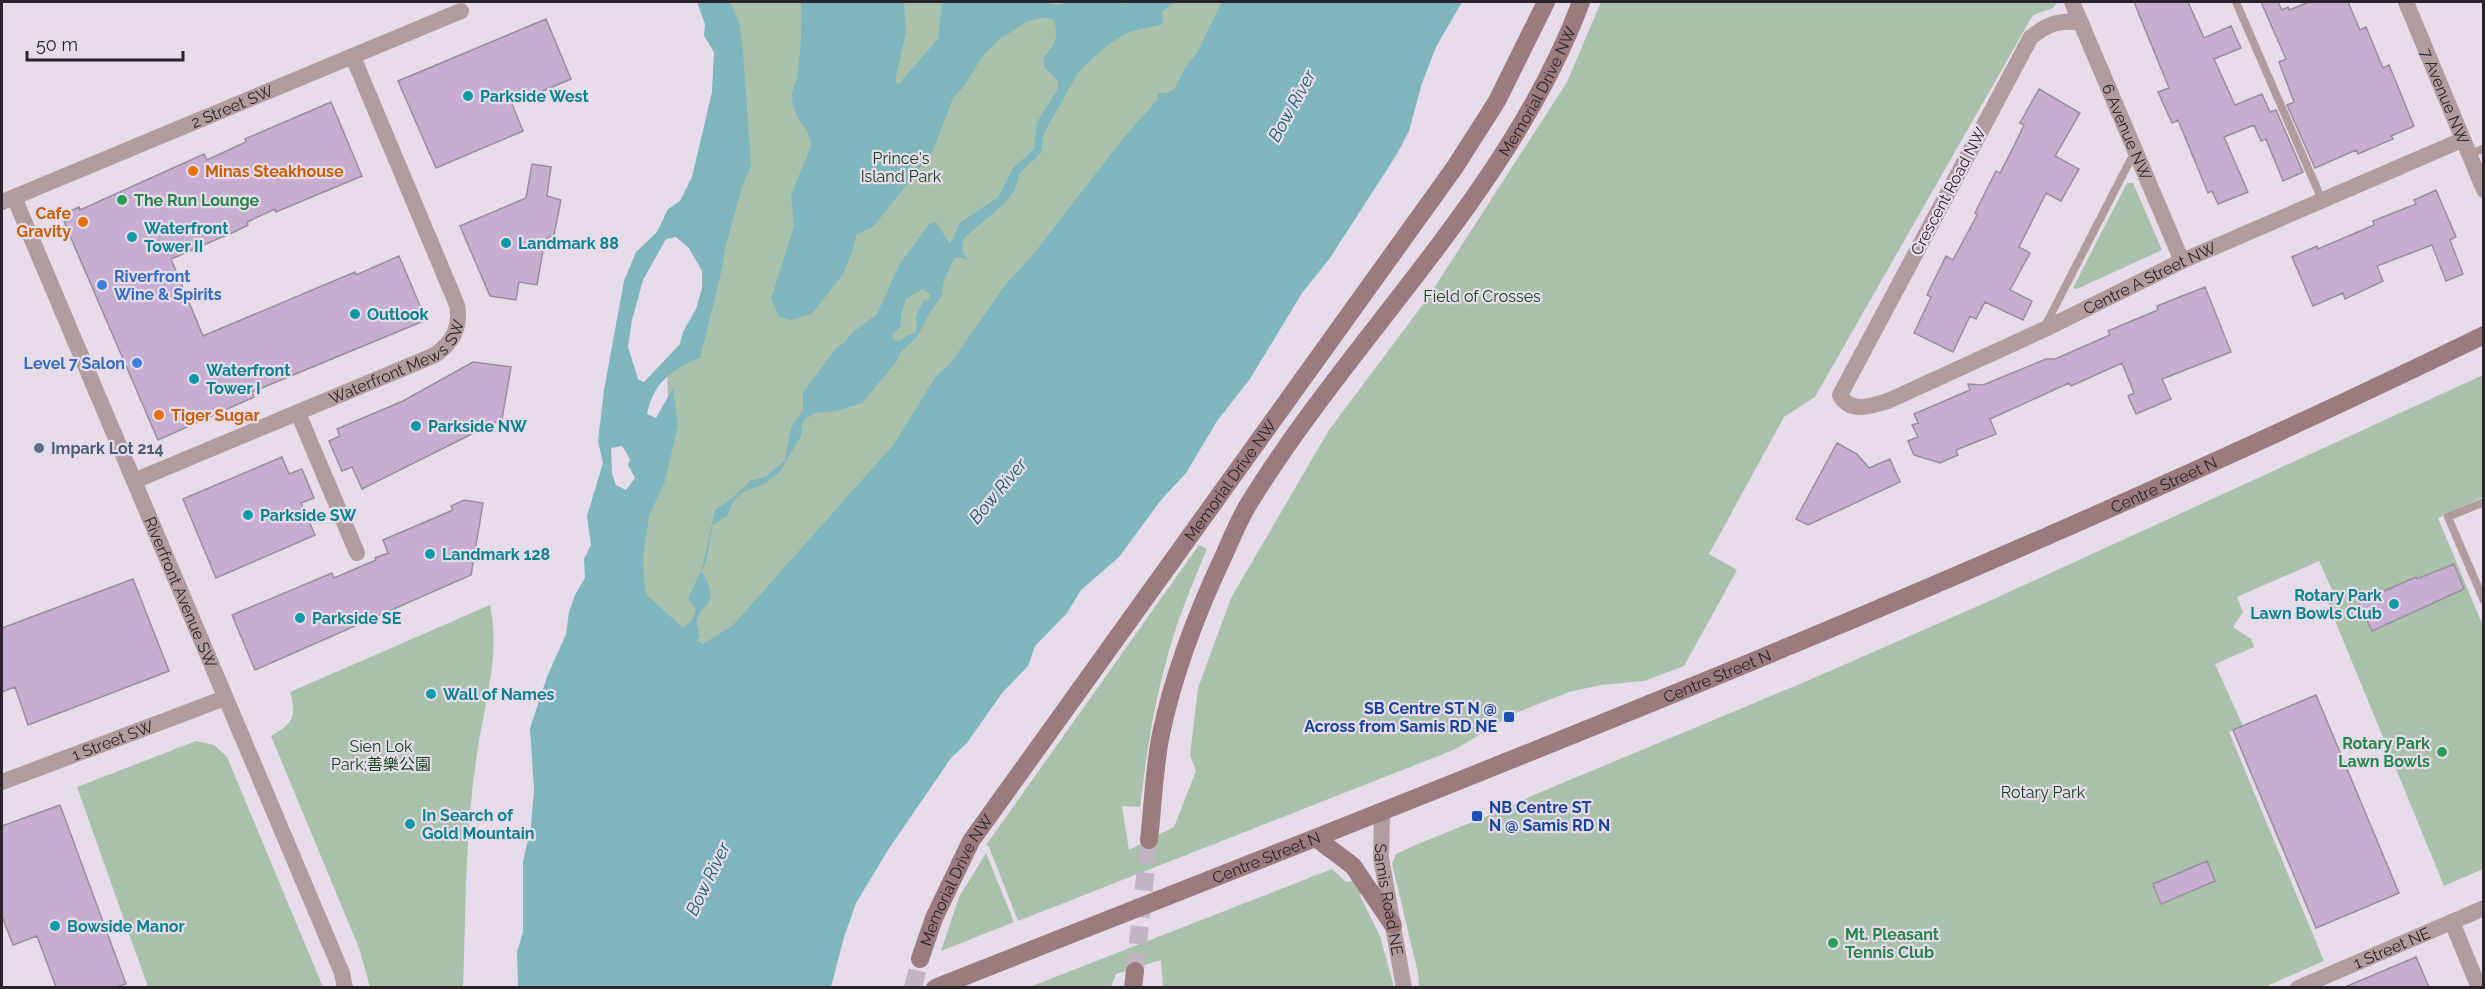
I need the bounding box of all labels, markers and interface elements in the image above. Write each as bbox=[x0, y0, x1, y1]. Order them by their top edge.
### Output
street label: Memorial Drive NW bbox=[1495, 23, 1580, 160]
scale bar bbox=[27, 24, 183, 62]
text: 50 m bbox=[36, 34, 78, 55]
street label: 7 Avenue NW bbox=[2416, 46, 2473, 147]
water label: Bow River bbox=[1263, 65, 1320, 145]
street label: 2 Street SW bbox=[188, 81, 276, 132]
street label: 6 Avenue NW bbox=[2098, 81, 2156, 183]
place label: Parkside West bbox=[480, 87, 589, 106]
marker: Parkside West bbox=[461, 89, 475, 103]
street label: Crescent Road NW bbox=[1907, 124, 1990, 258]
park label: Prince's Island Park bbox=[861, 149, 942, 186]
place label: Minas Steakhouse bbox=[205, 162, 344, 181]
marker: Minas Steakhouse bbox=[186, 164, 200, 178]
place label: The Run Lounge bbox=[134, 191, 260, 210]
marker: The Run Lounge bbox=[115, 193, 129, 207]
place label: Cafe Gravity bbox=[17, 204, 71, 241]
marker: Cafe Gravity bbox=[76, 215, 90, 229]
place label: Waterfront Tower II bbox=[144, 219, 228, 256]
marker: Waterfront Tower II bbox=[125, 230, 139, 244]
place label: Landmark 88 bbox=[518, 234, 619, 253]
marker: Landmark 88 bbox=[499, 236, 513, 250]
street label: Centre A Street NW bbox=[2080, 238, 2219, 319]
place label: Riverfront Wine & Spirits bbox=[114, 267, 222, 304]
marker: Riverfront Wine & Spirits bbox=[95, 278, 109, 292]
park label: Field of Crosses bbox=[1423, 287, 1541, 306]
place label: Outlook bbox=[367, 305, 429, 324]
marker: Outlook bbox=[348, 307, 362, 321]
street label: Waterfront Mews SW bbox=[326, 317, 468, 408]
place label: Level 7 Salon bbox=[24, 354, 125, 373]
marker: Level 7 Salon bbox=[130, 356, 144, 370]
place label: Waterfront Tower I bbox=[206, 361, 290, 398]
marker: Waterfront Tower I bbox=[187, 372, 201, 386]
place label: Tiger Sugar bbox=[171, 406, 260, 425]
marker: Tiger Sugar bbox=[152, 408, 166, 422]
street label: Memorial Drive NW bbox=[1181, 416, 1281, 545]
place label: Parkside NW bbox=[428, 417, 527, 436]
marker: Parkside NW bbox=[409, 419, 423, 433]
place label: Impark Lot 214 bbox=[51, 439, 164, 458]
marker: Impark Lot 214 bbox=[32, 441, 46, 455]
water label: Bow River bbox=[964, 453, 1032, 528]
street label: Centre Street N bbox=[2108, 453, 2220, 517]
place label: Parkside SW bbox=[260, 506, 356, 525]
marker: Parkside SW bbox=[241, 508, 255, 522]
street label: Riverfront Avenue SW bbox=[140, 514, 221, 671]
place label: Landmark 128 bbox=[442, 545, 550, 564]
marker: Landmark 128 bbox=[423, 547, 437, 561]
place label: Rotary Park Lawn Bowls Club bbox=[2250, 586, 2382, 623]
marker: Rotary Park Lawn Bowls Club bbox=[2387, 597, 2401, 611]
place label: Parkside SE bbox=[312, 609, 402, 628]
marker: Parkside SE bbox=[293, 611, 307, 625]
street label: Centre Street N bbox=[1661, 646, 1774, 707]
place label: Wall of Names bbox=[443, 685, 554, 704]
marker: Wall of Names bbox=[424, 687, 438, 701]
place label: SB Centre ST N @ Across from Samis RD NE bbox=[1304, 699, 1497, 736]
marker: SB Centre ST N @ Across from Samis RD NE bbox=[1502, 710, 1516, 724]
street label: 1 Street SW bbox=[69, 717, 156, 765]
place label: Rotary Park Lawn Bowls bbox=[2338, 734, 2430, 771]
park label: Sien Lok Park;善樂公園 bbox=[331, 737, 431, 774]
marker: Rotary Park Lawn Bowls bbox=[2435, 745, 2449, 759]
park label: Rotary Park bbox=[2001, 783, 2086, 802]
place label: NB Centre ST N @ Samis RD N bbox=[1489, 798, 1610, 835]
place label: In Search of Gold Mountain bbox=[422, 806, 535, 843]
marker: NB Centre ST N @ Samis RD N bbox=[1470, 809, 1484, 823]
street label: Memorial Drive NW bbox=[916, 811, 997, 948]
marker: In Search of Gold Mountain bbox=[403, 817, 417, 831]
street label: Centre Street N bbox=[1209, 828, 1323, 888]
water label: Bow River bbox=[681, 838, 735, 919]
street label: Samis Road NE bbox=[1371, 843, 1407, 957]
place label: Bowside Manor bbox=[67, 917, 185, 936]
marker: Bowside Manor bbox=[48, 919, 62, 933]
street label: 1 Street NE bbox=[2351, 923, 2433, 973]
place label: Mt. Pleasant Tennis Club bbox=[1845, 925, 1939, 962]
marker: Mt. Pleasant Tennis Club bbox=[1826, 936, 1840, 950]

